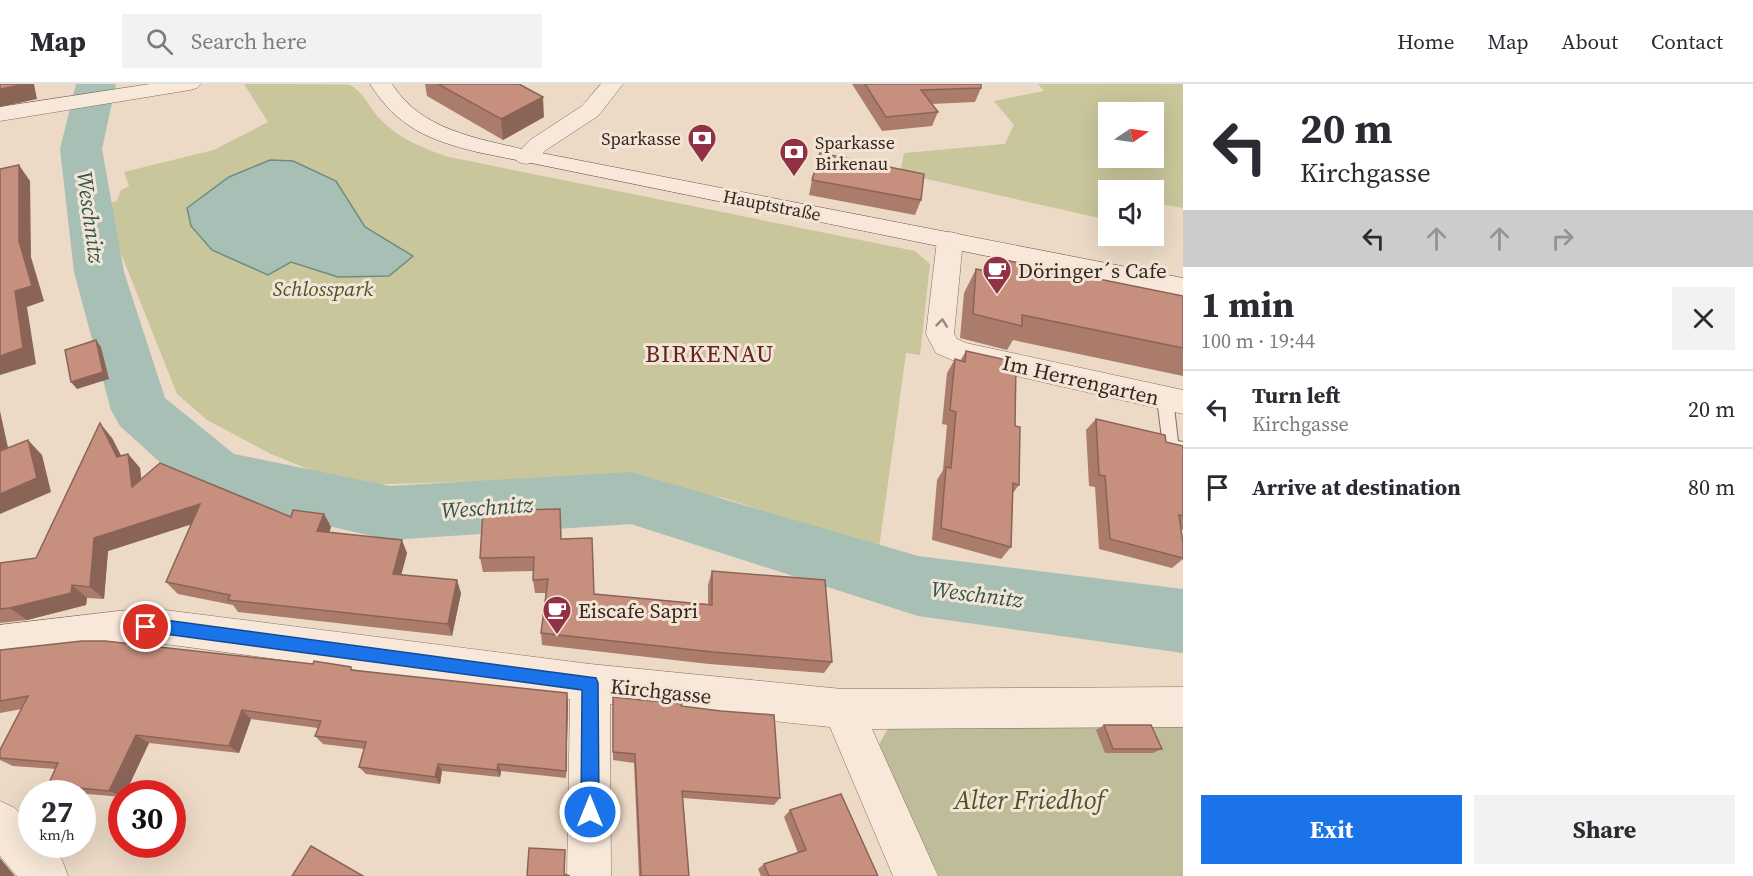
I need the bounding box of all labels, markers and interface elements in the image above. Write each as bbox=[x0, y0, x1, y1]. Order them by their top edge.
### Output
search box bbox=[122, 14, 542, 68]
text: Map bbox=[30, 22, 86, 60]
icon: search bbox=[143, 25, 176, 58]
text: Search here bbox=[191, 26, 307, 56]
text: Home bbox=[1397, 27, 1455, 56]
text: Map bbox=[1488, 27, 1529, 56]
text: About bbox=[1562, 27, 1618, 56]
text: Contact bbox=[1651, 27, 1723, 56]
text: 20 m bbox=[1300, 99, 1393, 157]
north arrow bbox=[1098, 102, 1164, 168]
map controls bbox=[1098, 102, 1164, 246]
icon: left bbox=[1201, 108, 1279, 186]
bank icon: Sparkasse bbox=[686, 122, 718, 164]
place label: Sparkasse bbox=[601, 126, 681, 151]
place label: Sparkasse Birkenau bbox=[815, 130, 895, 176]
bank icon: Sparkasse Birkenau bbox=[778, 136, 810, 178]
text: Kirchgasse bbox=[1300, 154, 1431, 191]
water label: Weschnitz bbox=[70, 169, 112, 266]
button: sound bbox=[1098, 180, 1164, 246]
street label: Hauptstraße bbox=[721, 183, 823, 227]
icon: left bbox=[1357, 222, 1390, 255]
icon: ahead bbox=[1420, 222, 1453, 255]
icon: ahead bbox=[1483, 222, 1516, 255]
icon: right bbox=[1546, 222, 1579, 255]
cafe icon: Döringer´s Cafe bbox=[981, 254, 1013, 296]
place label: Döringer´s Cafe bbox=[1018, 256, 1167, 285]
park label: Schlosspark bbox=[273, 274, 373, 303]
text: 1 min bbox=[1201, 280, 1294, 329]
button: close bbox=[1672, 287, 1735, 350]
one-way arrow bbox=[935, 318, 947, 327]
text: 100 m · 19:44 bbox=[1201, 327, 1315, 355]
district label: BIRKENAU bbox=[645, 337, 775, 370]
street label: Im Herrengarten bbox=[1000, 348, 1162, 412]
text: Turn left bbox=[1252, 380, 1340, 410]
icon: left bbox=[1201, 393, 1234, 426]
text: 20 m bbox=[1688, 394, 1735, 424]
text: Kirchgasse bbox=[1252, 410, 1349, 438]
icon: arrive bbox=[1201, 471, 1234, 504]
text: Arrive at destination bbox=[1252, 472, 1461, 502]
text: 80 m bbox=[1688, 472, 1735, 502]
water label: Weschnitz bbox=[440, 489, 535, 525]
water label: Weschnitz bbox=[929, 573, 1025, 615]
cafe icon: Eiscafe Sapri bbox=[541, 594, 573, 636]
place label: Eiscafe Sapri bbox=[578, 596, 698, 625]
pin bbox=[120, 601, 171, 652]
icon: arrive bbox=[129, 610, 162, 643]
street label: Kirchgasse bbox=[609, 671, 713, 711]
speed limit sign: 30 bbox=[108, 780, 186, 858]
position arrow bbox=[558, 780, 622, 844]
park label: Alter Friedhof bbox=[952, 782, 1109, 818]
text: 27 bbox=[41, 791, 73, 832]
button: Exit bbox=[1201, 795, 1462, 864]
button: Share bbox=[1474, 795, 1735, 864]
text: km/h bbox=[39, 824, 75, 845]

